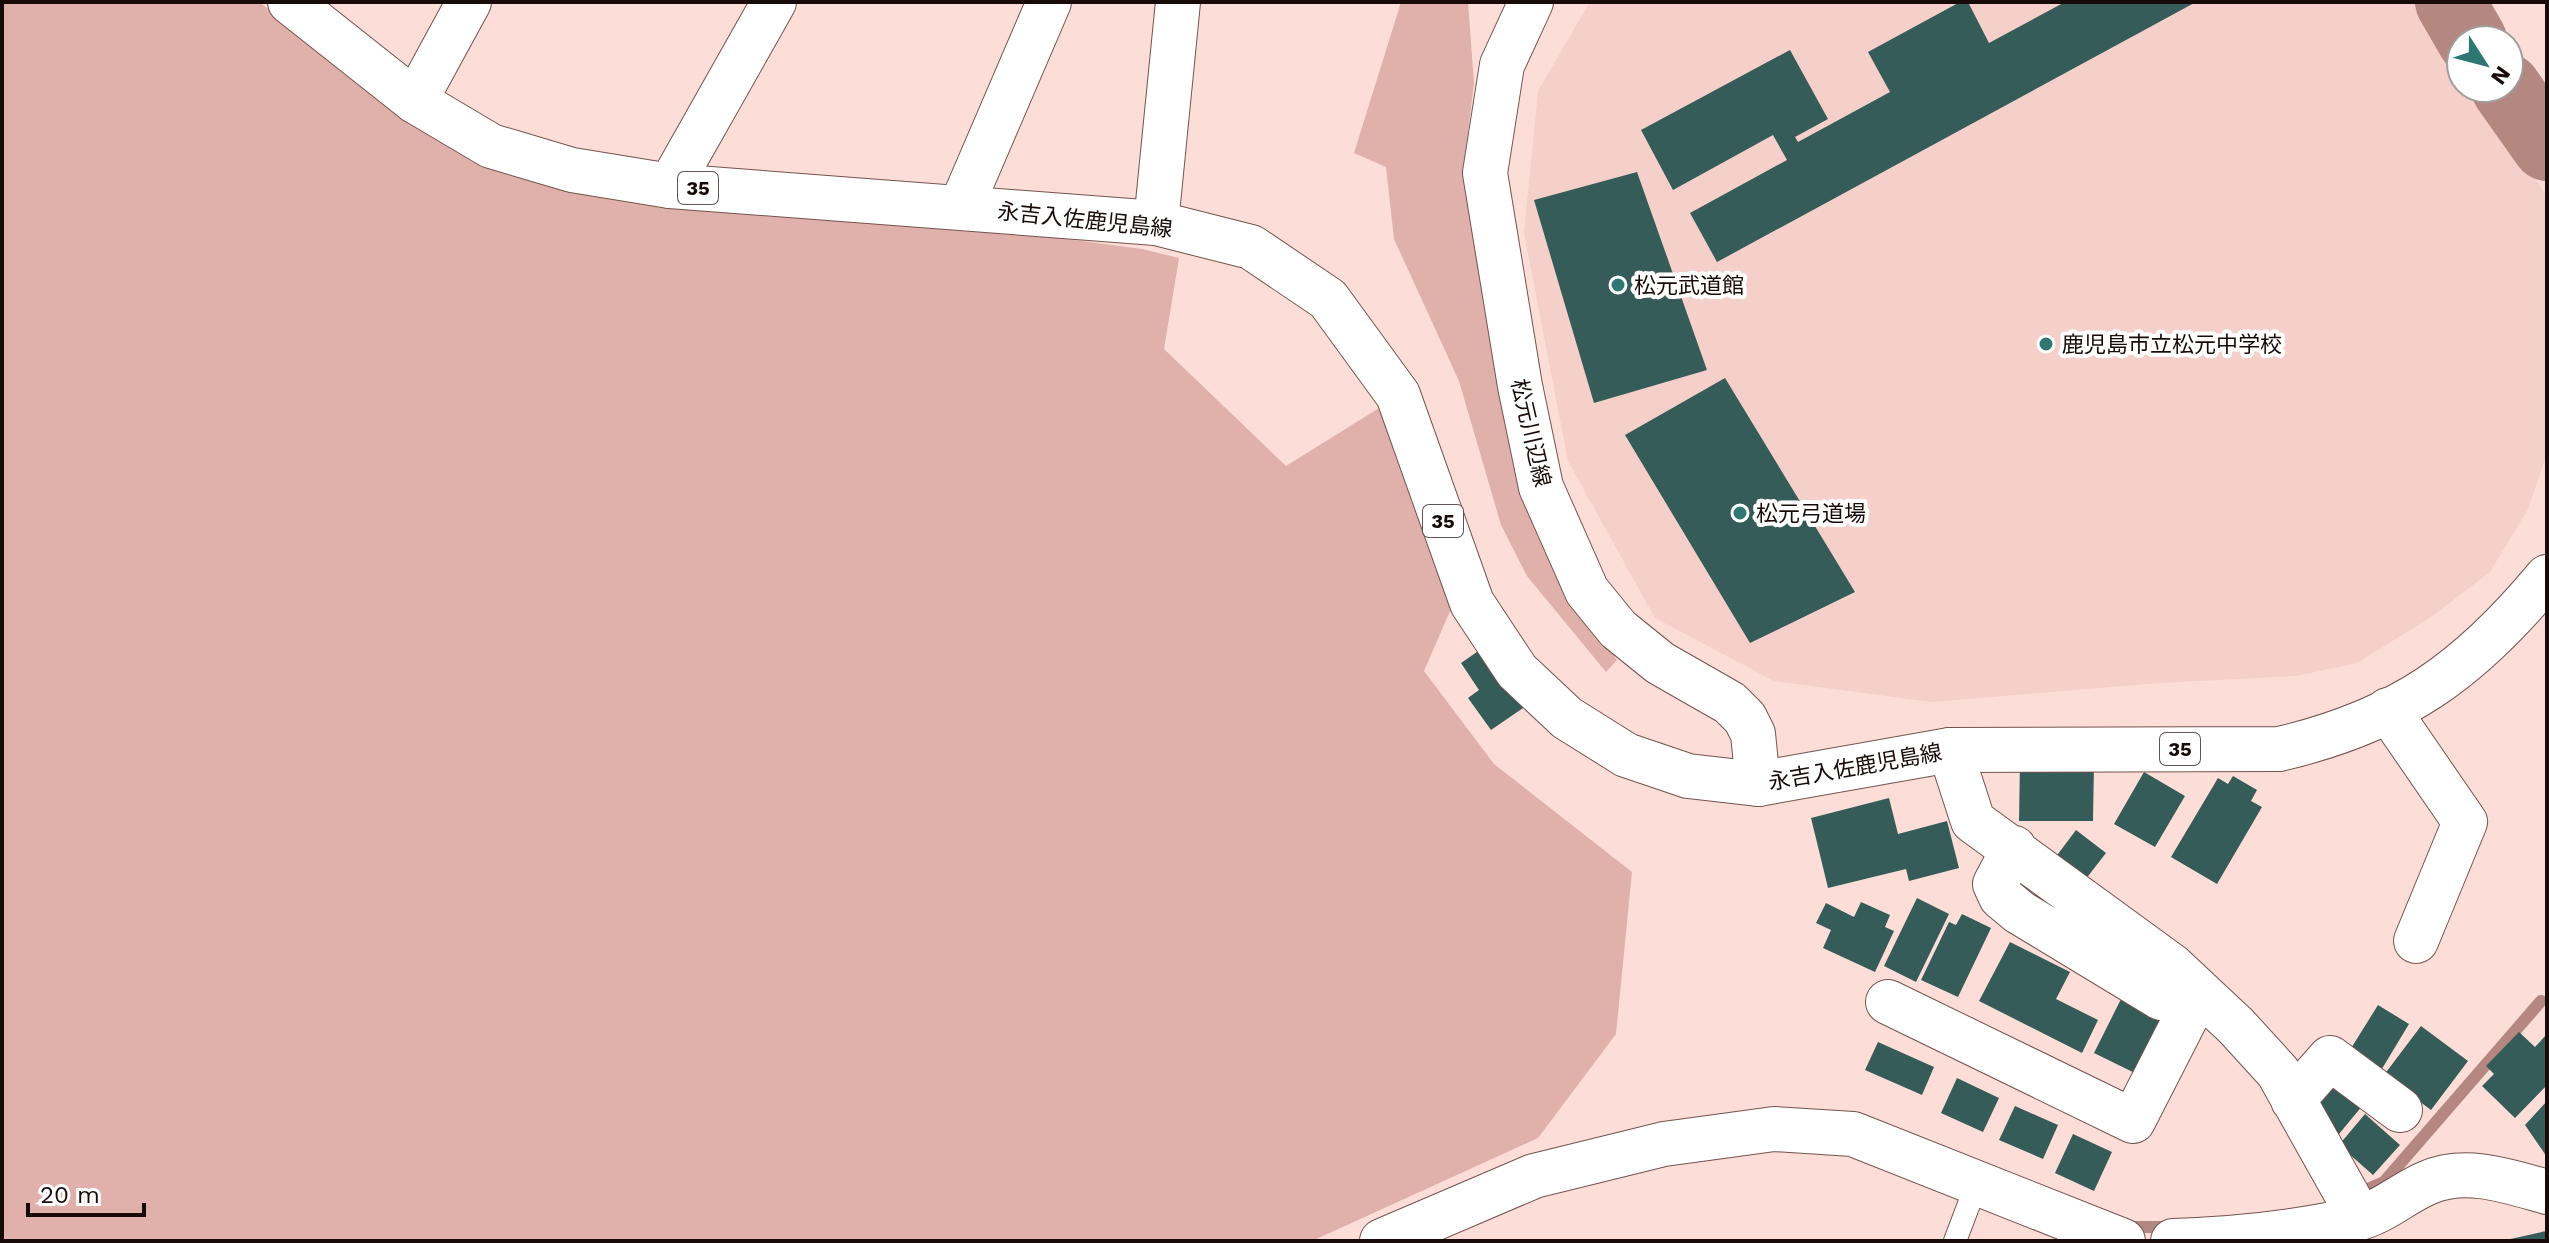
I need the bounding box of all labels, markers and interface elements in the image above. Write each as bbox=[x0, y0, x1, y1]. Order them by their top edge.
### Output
north arrow bbox=[2445, 24, 2525, 104]
text: N bbox=[2486, 62, 2516, 89]
road number: 35 bbox=[678, 172, 718, 204]
street label: 永吉入佐鹿児島線 bbox=[996, 198, 1174, 242]
place label: 松元武道館 bbox=[1634, 273, 1744, 298]
marker: 松元武道館 bbox=[1609, 276, 1627, 294]
place label: 鹿児島市立松元中学校 bbox=[2062, 332, 2282, 357]
marker: 鹿児島市立松元中学校 bbox=[2037, 335, 2055, 353]
street label: 松元川辺線 bbox=[1506, 377, 1556, 489]
place label: 松元弓道場 bbox=[1756, 501, 1866, 526]
marker: 松元弓道場 bbox=[1731, 504, 1749, 522]
road number: 35 bbox=[1423, 505, 1463, 537]
road number: 35 bbox=[2160, 733, 2200, 765]
street label: 永吉入佐鹿児島線 bbox=[1766, 739, 1944, 795]
scale bar bbox=[28, 1167, 144, 1217]
text: 20 m bbox=[40, 1181, 100, 1209]

